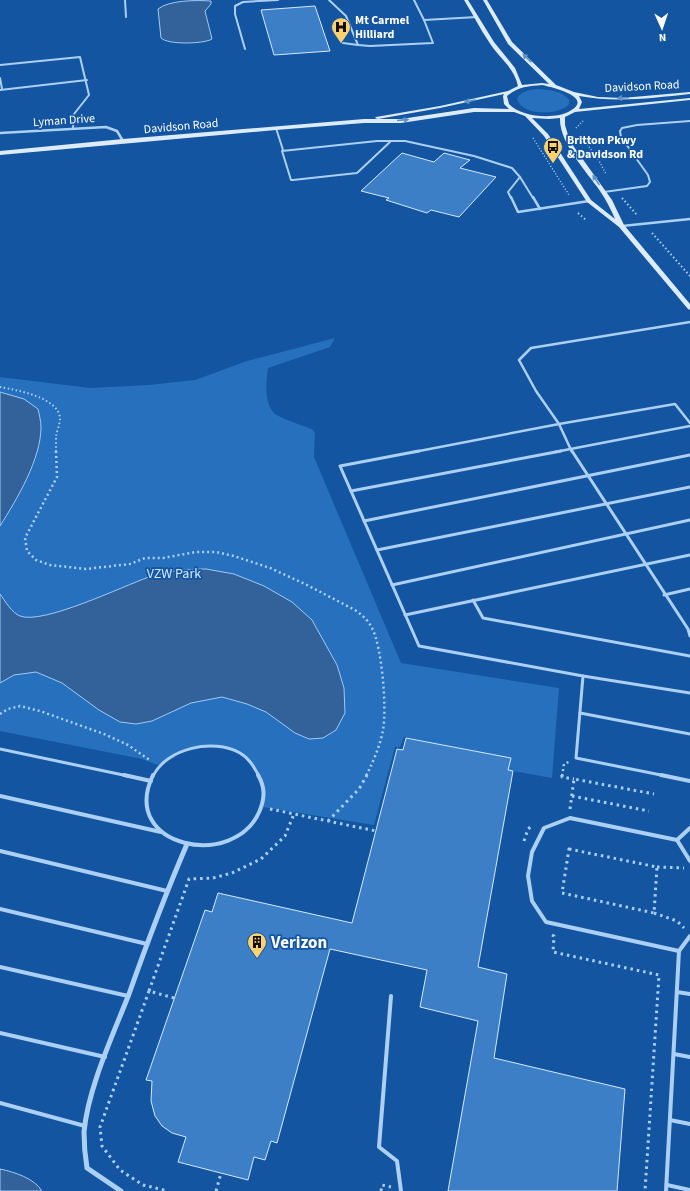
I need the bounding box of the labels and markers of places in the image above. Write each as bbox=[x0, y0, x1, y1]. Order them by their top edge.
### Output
place label: Mt Carmel Hilliard bbox=[355, 12, 410, 43]
hospital icon: Mt Carmel Hilliard bbox=[330, 16, 352, 44]
place label: Britton Pkwy & Davidson Rd bbox=[567, 132, 643, 163]
bus stop icon: Britton Pkwy & Davidson Rd bbox=[542, 136, 564, 164]
building icon: Verizon bbox=[246, 931, 268, 959]
place label: Verizon bbox=[270, 931, 327, 955]

